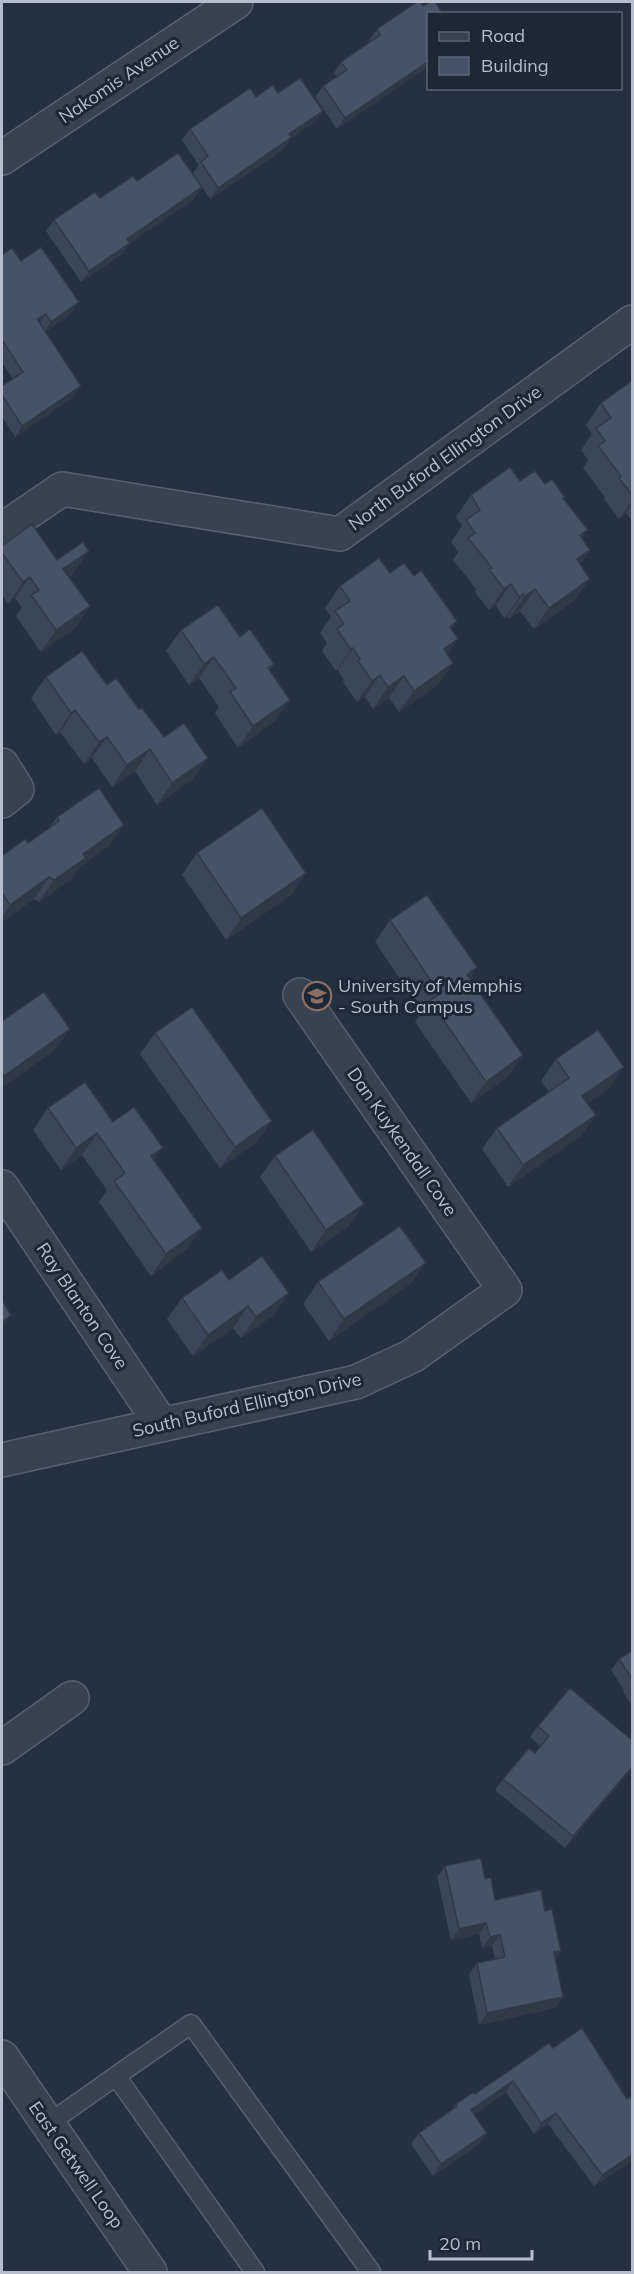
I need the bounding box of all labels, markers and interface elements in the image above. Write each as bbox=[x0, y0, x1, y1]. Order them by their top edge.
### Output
legend bbox=[427, 12, 622, 90]
text: Road bbox=[481, 24, 525, 47]
street label: Nakomis Avenue bbox=[54, 31, 183, 128]
text: Building bbox=[481, 54, 549, 77]
street label: North Buford Ellington Drive bbox=[344, 380, 546, 535]
place label: University of Memphis - South Campus bbox=[338, 974, 522, 1018]
school or university icon: University of Memphis - South Campus bbox=[301, 980, 333, 1012]
street label: Dan Kuykendall Cove bbox=[343, 1063, 462, 1220]
street label: Ray Blanton Cove bbox=[31, 1238, 133, 1374]
street label: South Buford Ellington Drive bbox=[130, 1367, 364, 1442]
street label: East Getwell Loop bbox=[24, 2097, 129, 2233]
scale bar bbox=[430, 2223, 532, 2261]
text: 20 m bbox=[439, 2232, 481, 2255]

